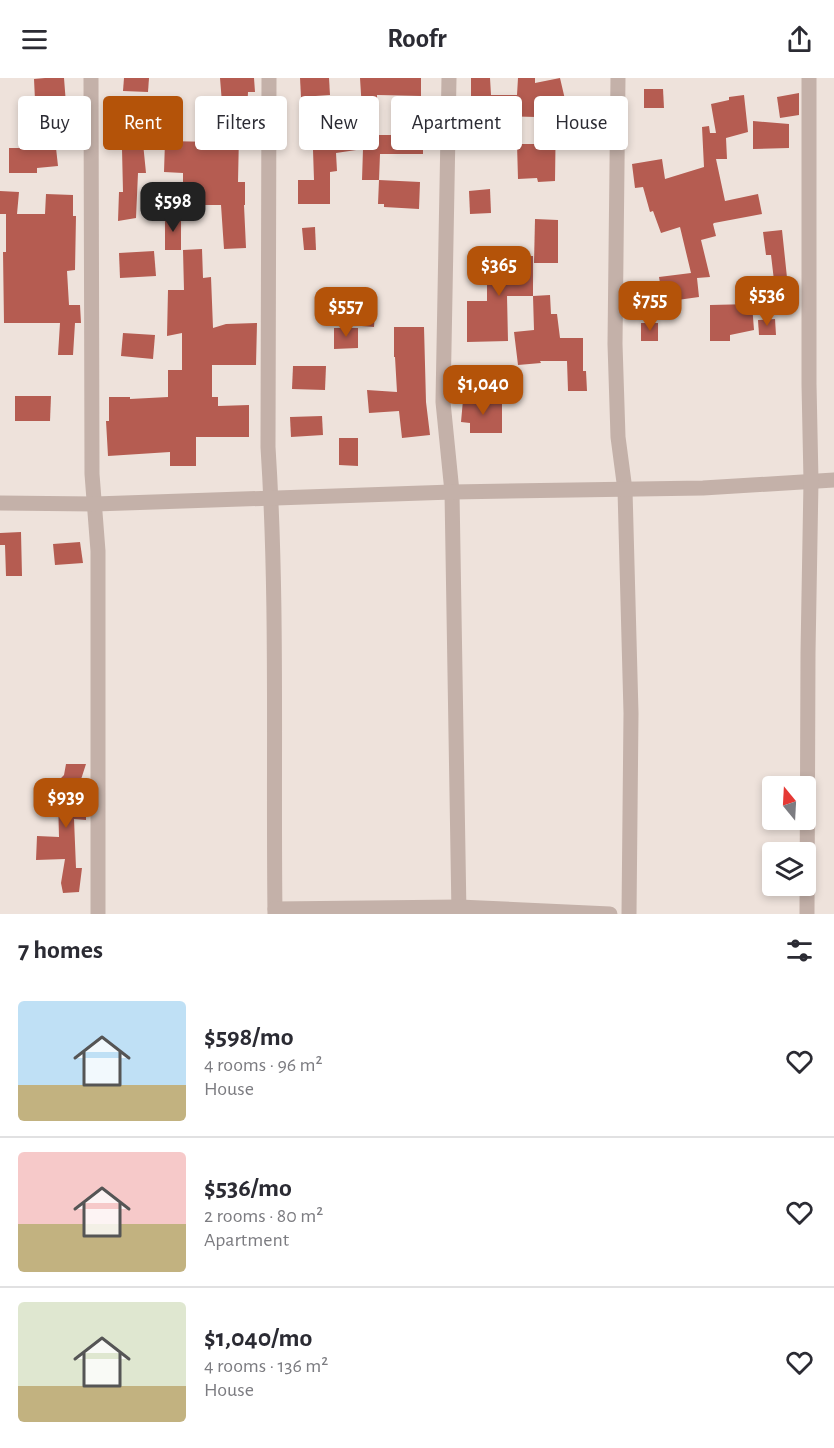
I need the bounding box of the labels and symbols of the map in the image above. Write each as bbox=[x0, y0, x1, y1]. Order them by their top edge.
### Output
pin: $598 bbox=[137, 182, 209, 233]
pin: $365 bbox=[463, 246, 535, 297]
pin: $536 bbox=[731, 276, 803, 327]
pin: $755 bbox=[614, 281, 686, 332]
pin: $557 bbox=[310, 287, 382, 338]
pin: $1,040 bbox=[434, 365, 532, 416]
north arrow bbox=[762, 776, 816, 830]
pin: $939 bbox=[30, 778, 102, 829]

